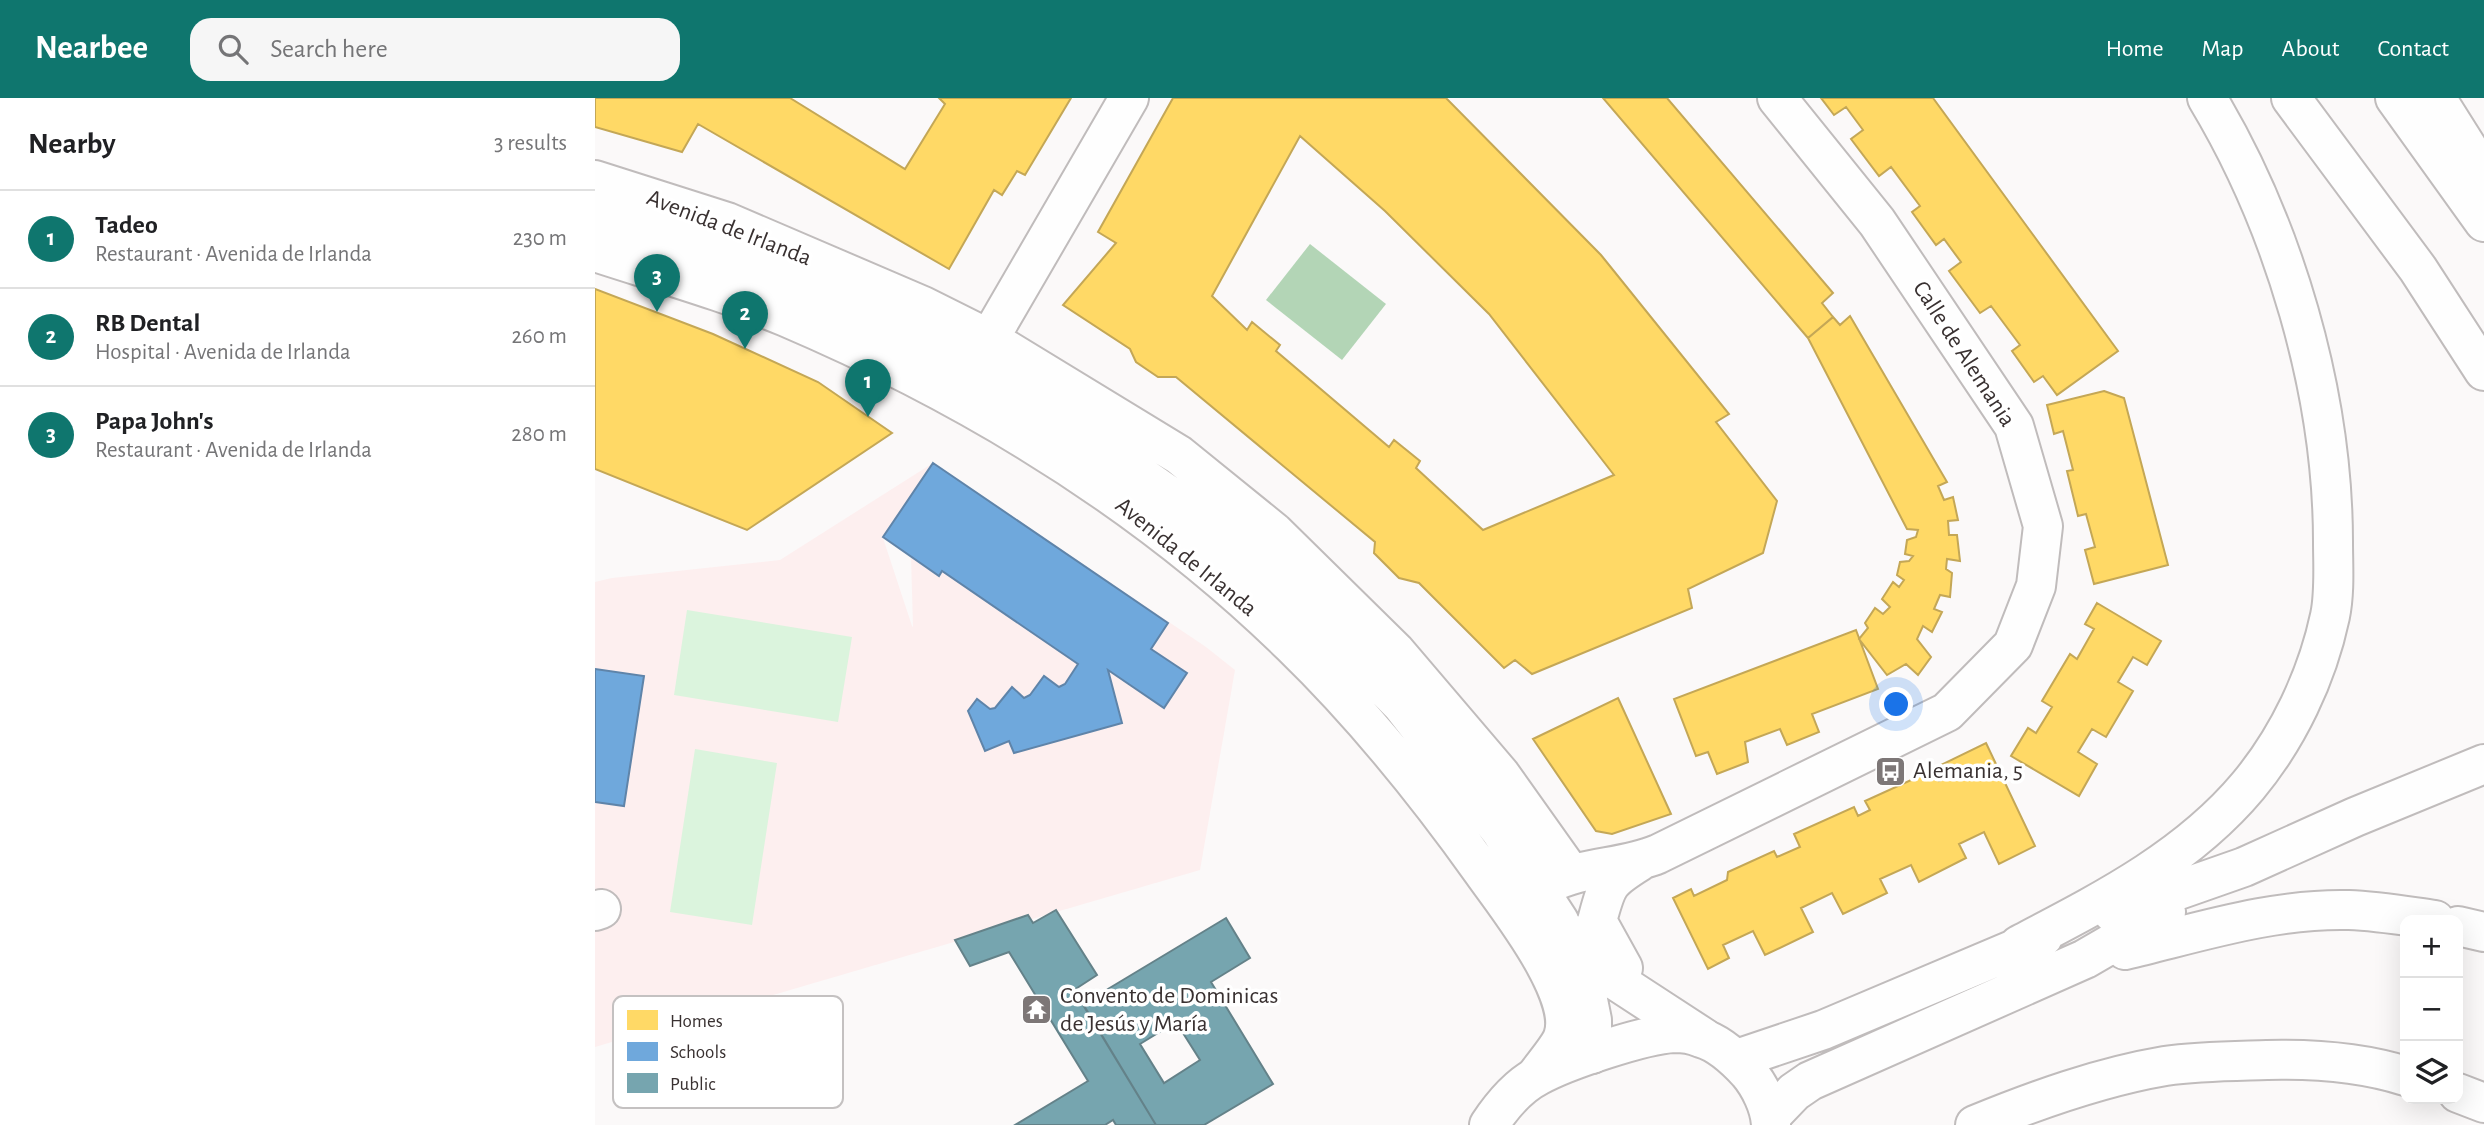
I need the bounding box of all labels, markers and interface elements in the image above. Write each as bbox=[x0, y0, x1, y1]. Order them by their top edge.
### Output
search box bbox=[190, 18, 680, 81]
icon: search bbox=[214, 30, 252, 68]
text: Nearbee bbox=[35, 32, 148, 65]
text: Search here bbox=[270, 36, 388, 62]
text: Home bbox=[2106, 37, 2164, 61]
text: Map bbox=[2202, 37, 2244, 61]
text: About bbox=[2282, 37, 2339, 61]
text: Contact bbox=[2377, 37, 2449, 61]
text: Nearby bbox=[28, 129, 116, 159]
text: 3 results bbox=[494, 132, 567, 155]
street label: Avenida de Irlanda bbox=[643, 186, 815, 270]
text: Tadeo bbox=[95, 212, 158, 238]
text: 1 bbox=[47, 227, 55, 250]
text: 230 m bbox=[513, 227, 567, 250]
text: Restaurant · Avenida de Irlanda bbox=[95, 243, 372, 266]
pin: 3 bbox=[634, 254, 680, 312]
street label: Calle de Alemania bbox=[1908, 277, 2020, 431]
pin: 2 bbox=[722, 291, 768, 349]
text: RB Dental bbox=[95, 310, 200, 336]
text: 2 bbox=[46, 325, 56, 348]
text: 260 m bbox=[511, 325, 567, 348]
text: Hospital · Avenida de Irlanda bbox=[95, 341, 351, 364]
pin: 1 bbox=[845, 359, 891, 417]
text: Papa John's bbox=[95, 408, 214, 434]
text: 3 bbox=[46, 423, 56, 446]
text: 280 m bbox=[511, 423, 567, 446]
text: Restaurant · Avenida de Irlanda bbox=[95, 439, 372, 462]
street label: Avenida de Irlanda bbox=[1111, 493, 1261, 621]
your location bbox=[1879, 687, 1913, 721]
bus stop icon: Alemania, 5 bbox=[1873, 754, 1907, 788]
place label: Alemania, 5 bbox=[1913, 759, 2023, 783]
map controls bbox=[2400, 915, 2463, 1104]
button: + bbox=[2400, 915, 2463, 978]
button: − bbox=[2400, 978, 2463, 1041]
place label: Convento de Dominicas de Jesús y María bbox=[1060, 984, 1278, 1036]
temple icon: Convento de Dominicas de Jesús y María bbox=[1020, 993, 1054, 1027]
legend bbox=[613, 996, 843, 1108]
text: Homes bbox=[670, 1012, 723, 1031]
button: layers bbox=[2400, 1041, 2463, 1104]
text: Schools bbox=[670, 1043, 726, 1062]
text: Public bbox=[670, 1075, 716, 1094]

